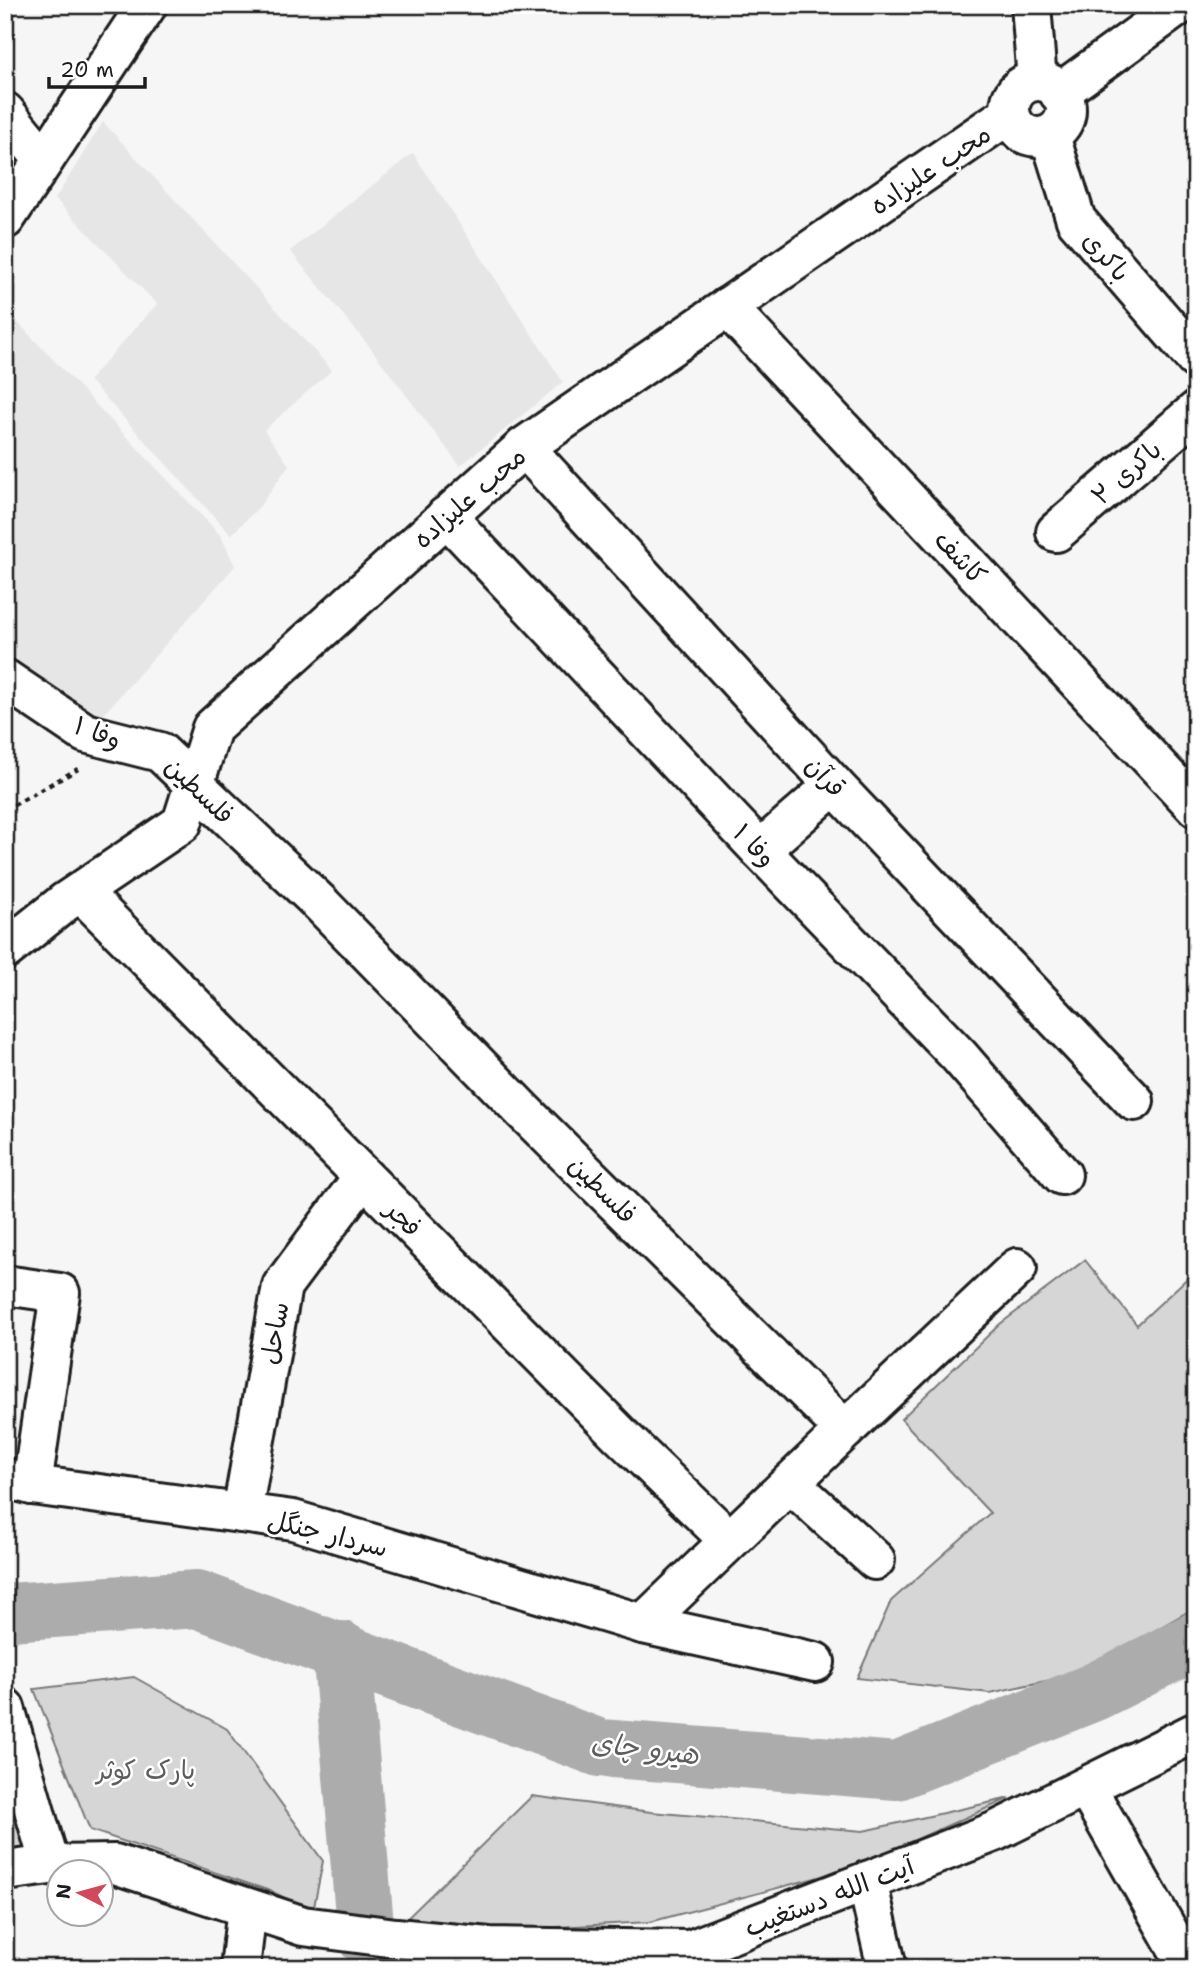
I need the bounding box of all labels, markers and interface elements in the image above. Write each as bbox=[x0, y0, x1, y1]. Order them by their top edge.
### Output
scale bar bbox=[49, 46, 145, 90]
text: 20 m bbox=[60, 56, 114, 84]
street label: محب علیزاده bbox=[863, 116, 997, 222]
street label: باکری bbox=[1075, 223, 1139, 289]
street label: باکری ۲ bbox=[1083, 432, 1169, 512]
street label: محب علیزاده bbox=[405, 438, 533, 556]
street label: کاشف bbox=[927, 522, 995, 592]
street label: وفا ۱ bbox=[69, 707, 127, 757]
street label: فلسطین bbox=[158, 748, 242, 832]
street label: قرآن bbox=[798, 748, 854, 804]
street label: وفا ۱ bbox=[726, 816, 784, 874]
street label: فلسطین bbox=[561, 1147, 645, 1231]
street label: فجر bbox=[377, 1191, 430, 1244]
street label: ساحل bbox=[251, 1299, 297, 1367]
street label: سردار جنگل bbox=[264, 1501, 392, 1565]
water label: هیرو چای bbox=[589, 1723, 702, 1774]
park label: پارک کوثر bbox=[95, 1752, 195, 1787]
street label: آیت الله دستغیب bbox=[739, 1847, 920, 1944]
north arrow bbox=[46, 1857, 116, 1927]
text: N bbox=[50, 1882, 77, 1900]

